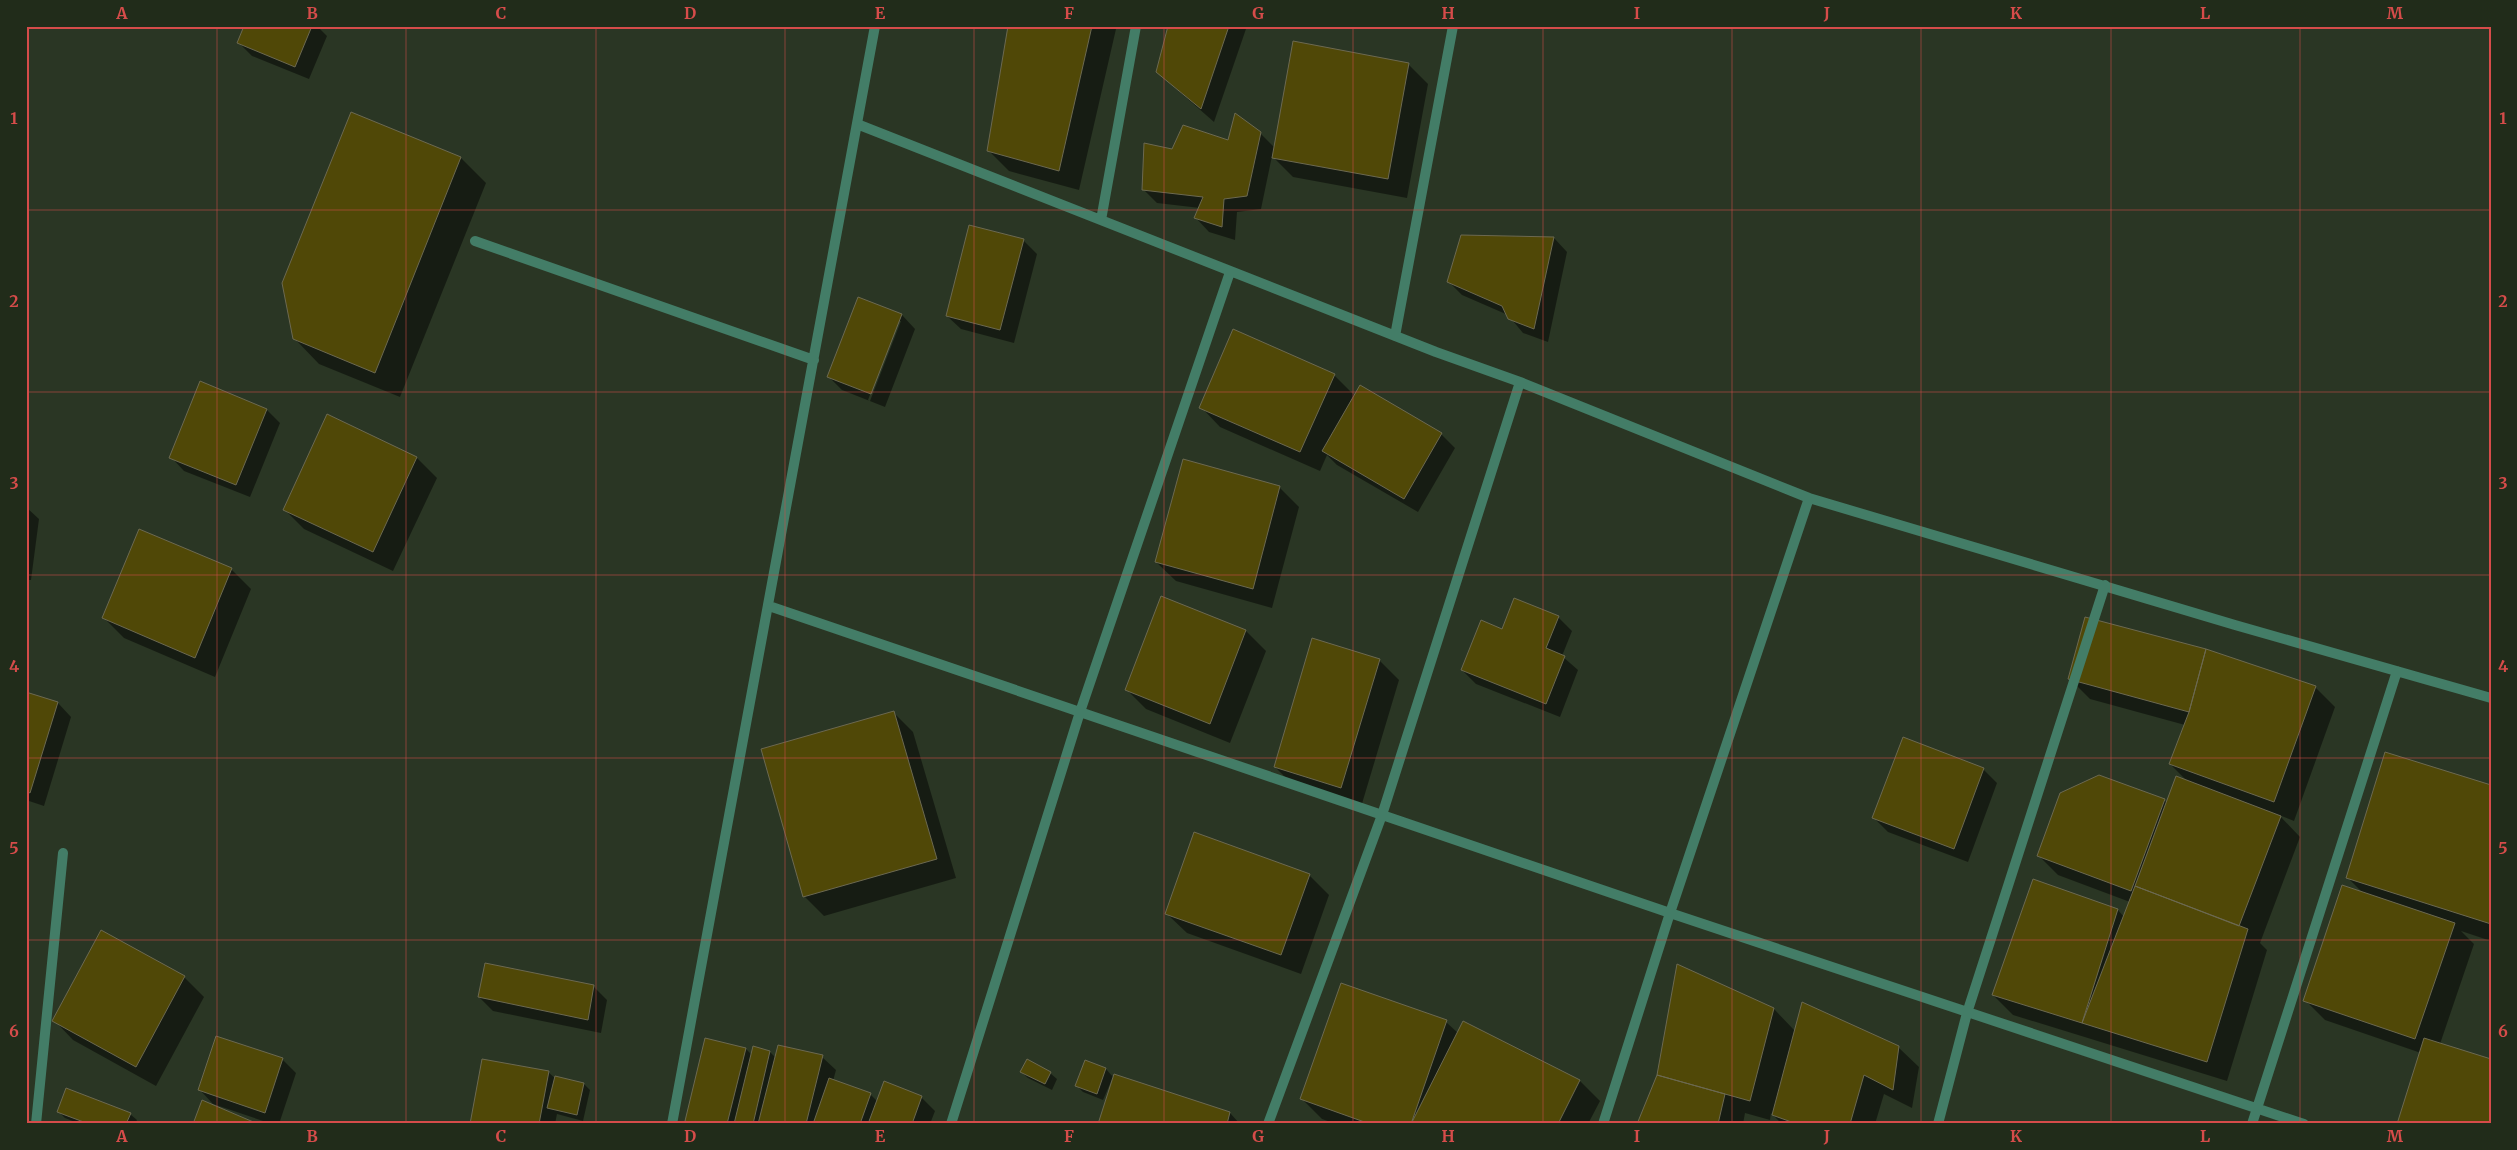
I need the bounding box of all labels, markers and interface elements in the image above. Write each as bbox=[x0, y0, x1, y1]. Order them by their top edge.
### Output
text: A bbox=[115, 3, 128, 23]
text: B bbox=[306, 3, 318, 23]
text: C bbox=[496, 3, 506, 23]
text: D bbox=[684, 3, 696, 23]
text: E bbox=[875, 3, 886, 23]
text: F bbox=[1064, 3, 1074, 23]
text: G bbox=[1252, 3, 1264, 23]
text: H bbox=[1441, 3, 1455, 23]
text: I bbox=[1634, 3, 1640, 23]
text: J bbox=[1823, 3, 1830, 23]
text: K bbox=[2010, 3, 2022, 23]
text: L bbox=[2200, 3, 2210, 23]
text: M bbox=[2387, 3, 2404, 23]
text: 1 bbox=[10, 108, 18, 128]
text: 1 bbox=[2499, 108, 2507, 128]
text: 2 bbox=[9, 291, 19, 311]
text: 2 bbox=[2498, 291, 2508, 311]
text: 3 bbox=[9, 473, 19, 493]
text: 3 bbox=[2498, 473, 2508, 493]
text: 4 bbox=[9, 656, 19, 676]
text: 4 bbox=[2498, 656, 2508, 676]
text: 5 bbox=[9, 838, 19, 858]
text: 5 bbox=[2498, 838, 2508, 858]
text: 6 bbox=[9, 1021, 19, 1041]
text: 6 bbox=[2498, 1021, 2508, 1041]
text: A bbox=[115, 1126, 128, 1146]
text: B bbox=[306, 1126, 318, 1146]
text: C bbox=[496, 1126, 506, 1146]
text: D bbox=[684, 1126, 696, 1146]
text: E bbox=[875, 1126, 886, 1146]
text: F bbox=[1064, 1126, 1074, 1146]
text: G bbox=[1252, 1126, 1264, 1146]
text: H bbox=[1441, 1126, 1455, 1146]
text: I bbox=[1634, 1126, 1640, 1146]
text: J bbox=[1823, 1126, 1830, 1146]
text: K bbox=[2010, 1126, 2022, 1146]
text: L bbox=[2200, 1126, 2210, 1146]
text: M bbox=[2387, 1126, 2404, 1146]

